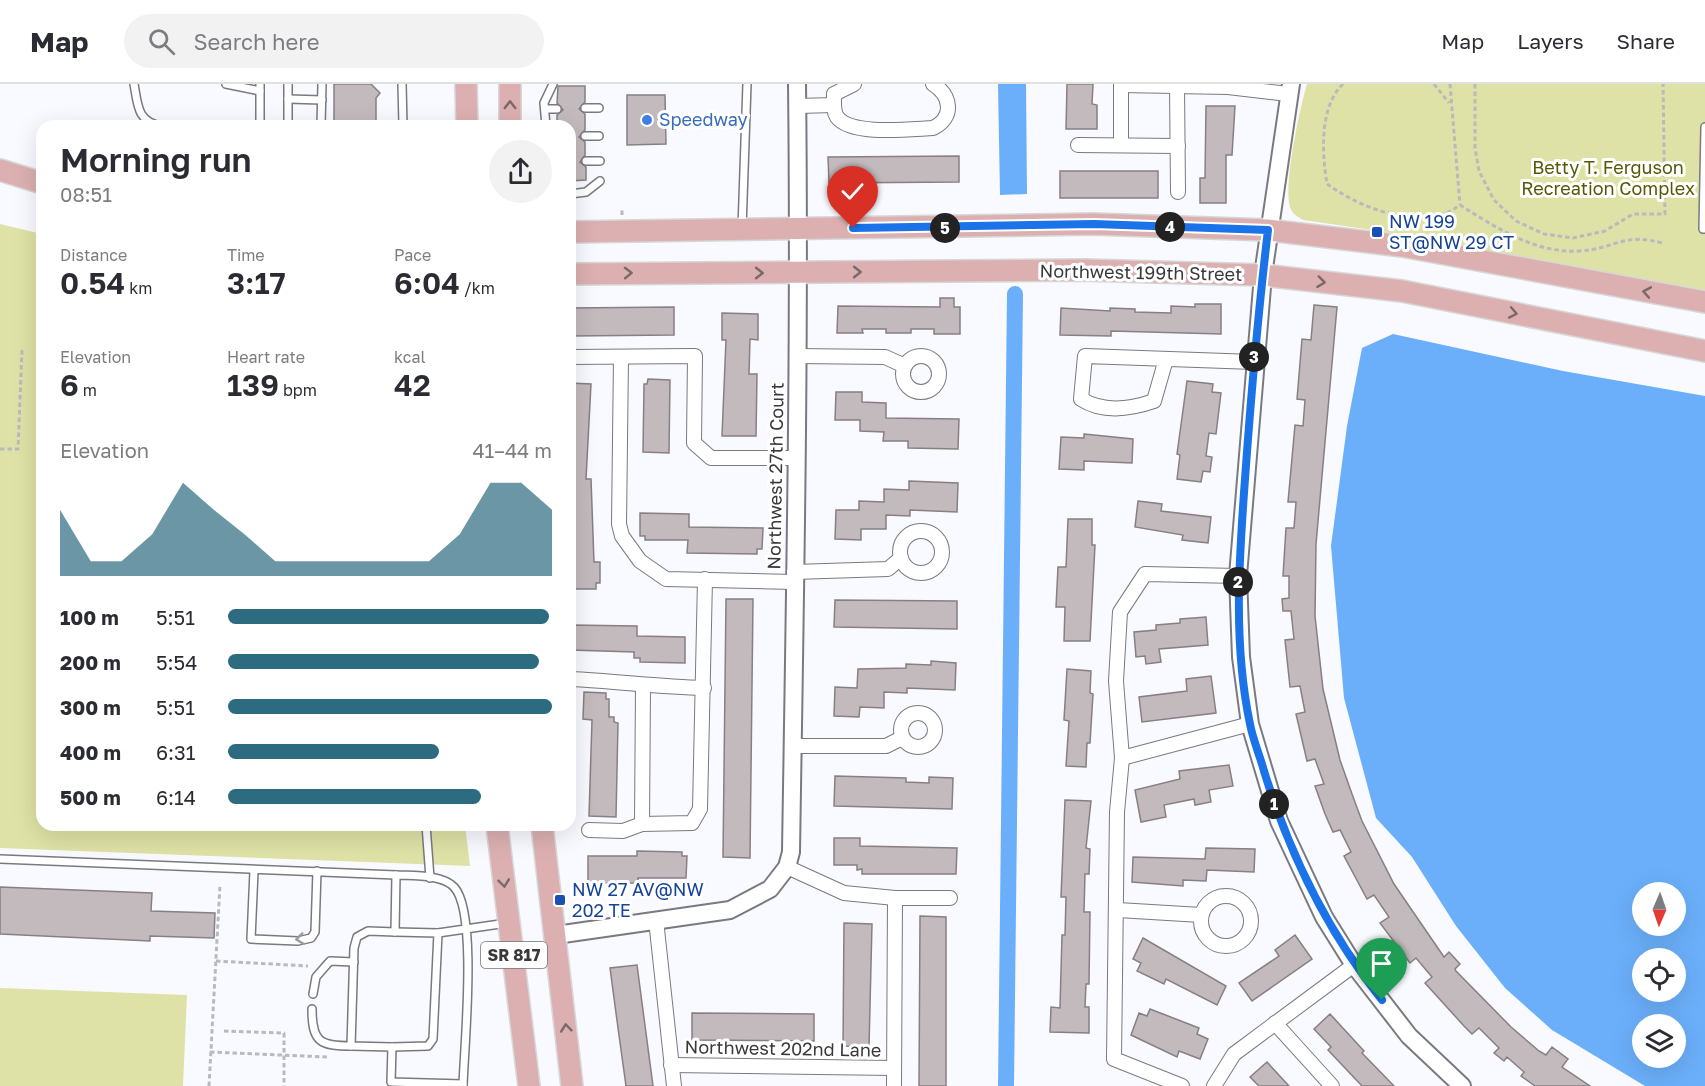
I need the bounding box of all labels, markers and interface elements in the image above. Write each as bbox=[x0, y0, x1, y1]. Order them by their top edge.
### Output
search box bbox=[124, 14, 544, 68]
text: Map bbox=[30, 25, 88, 58]
icon: search bbox=[145, 25, 178, 58]
text: Search here bbox=[193, 28, 319, 55]
text: Map bbox=[1441, 28, 1484, 54]
text: Layers bbox=[1517, 28, 1584, 54]
text: Share bbox=[1617, 28, 1675, 54]
one-way arrow bbox=[504, 100, 516, 109]
place label: Speedway bbox=[659, 108, 748, 130]
marker: Speedway bbox=[640, 113, 654, 127]
text: Morning run bbox=[60, 140, 252, 179]
button: share bbox=[489, 140, 552, 203]
park label: Betty T. Ferguson Recreation Complex bbox=[1521, 156, 1695, 199]
pin bbox=[827, 166, 878, 228]
icon: check bbox=[836, 175, 869, 208]
text: 08:51 bbox=[60, 182, 112, 206]
place label: NW 199 ST@NW 29 CT bbox=[1389, 210, 1514, 253]
pin: 4 bbox=[1155, 212, 1185, 242]
pin: 5 bbox=[930, 213, 960, 243]
text: 4 bbox=[1165, 217, 1175, 237]
text: 5 bbox=[940, 218, 950, 238]
marker: NW 199 ST@NW 29 CT bbox=[1370, 225, 1384, 239]
text: Distance bbox=[60, 245, 127, 265]
text: Time bbox=[227, 245, 265, 265]
text: Pace bbox=[394, 245, 431, 265]
street label: Northwest 199th Street bbox=[1040, 259, 1242, 285]
text: 0.54 bbox=[60, 265, 125, 301]
text: 3:17 bbox=[227, 265, 286, 301]
text: 6:04 bbox=[394, 265, 460, 301]
one-way arrow bbox=[624, 266, 633, 279]
one-way arrow bbox=[754, 266, 763, 279]
one-way arrow bbox=[852, 266, 861, 278]
one-way arrow bbox=[1316, 275, 1325, 287]
text: km bbox=[125, 278, 152, 298]
text: /km bbox=[460, 278, 495, 298]
one-way arrow bbox=[1643, 286, 1653, 299]
one-way arrow bbox=[1508, 306, 1518, 319]
pin: 3 bbox=[1239, 342, 1269, 372]
text: Elevation bbox=[60, 347, 131, 367]
text: Heart rate bbox=[227, 347, 305, 367]
text: kcal bbox=[394, 347, 426, 367]
text: 3 bbox=[1249, 347, 1259, 367]
text: 6 bbox=[60, 367, 79, 403]
text: 139 bbox=[227, 367, 279, 403]
text: 42 bbox=[394, 367, 431, 403]
text: m bbox=[79, 380, 97, 400]
text: bpm bbox=[279, 380, 317, 400]
street label: Northwest 27th Court bbox=[762, 382, 788, 570]
text: Elevation bbox=[60, 438, 149, 462]
text: 41–44 m bbox=[472, 438, 552, 462]
pin: 2 bbox=[1223, 567, 1253, 597]
text: 2 bbox=[1233, 572, 1243, 592]
text: 100 m bbox=[60, 605, 119, 629]
text: 5:51 bbox=[156, 605, 195, 629]
text: 200 m bbox=[60, 650, 121, 674]
text: 5:54 bbox=[156, 650, 197, 674]
text: 300 m bbox=[60, 695, 121, 719]
text: 5:51 bbox=[156, 695, 195, 719]
text: 400 m bbox=[60, 740, 121, 764]
text: 6:31 bbox=[156, 740, 196, 764]
text: 500 m bbox=[60, 785, 121, 809]
text: 6:14 bbox=[156, 785, 196, 809]
pin: 1 bbox=[1259, 789, 1289, 819]
text: 1 bbox=[1270, 794, 1278, 814]
one-way arrow bbox=[498, 878, 510, 888]
place label: NW 27 AV@NW 202 TE bbox=[572, 878, 704, 921]
north arrow bbox=[1632, 882, 1686, 936]
map controls bbox=[1632, 882, 1686, 1068]
marker: NW 27 AV@NW 202 TE bbox=[553, 893, 567, 907]
one-way arrow bbox=[295, 933, 304, 945]
pin bbox=[1356, 938, 1407, 1000]
road number: SR 817 bbox=[481, 942, 547, 968]
icon: arrive bbox=[1365, 947, 1398, 980]
button: locate bbox=[1632, 948, 1686, 1002]
button: layers bbox=[1632, 1014, 1686, 1068]
one-way arrow bbox=[561, 1023, 573, 1032]
street label: Northwest 202nd Lane bbox=[684, 1035, 882, 1061]

